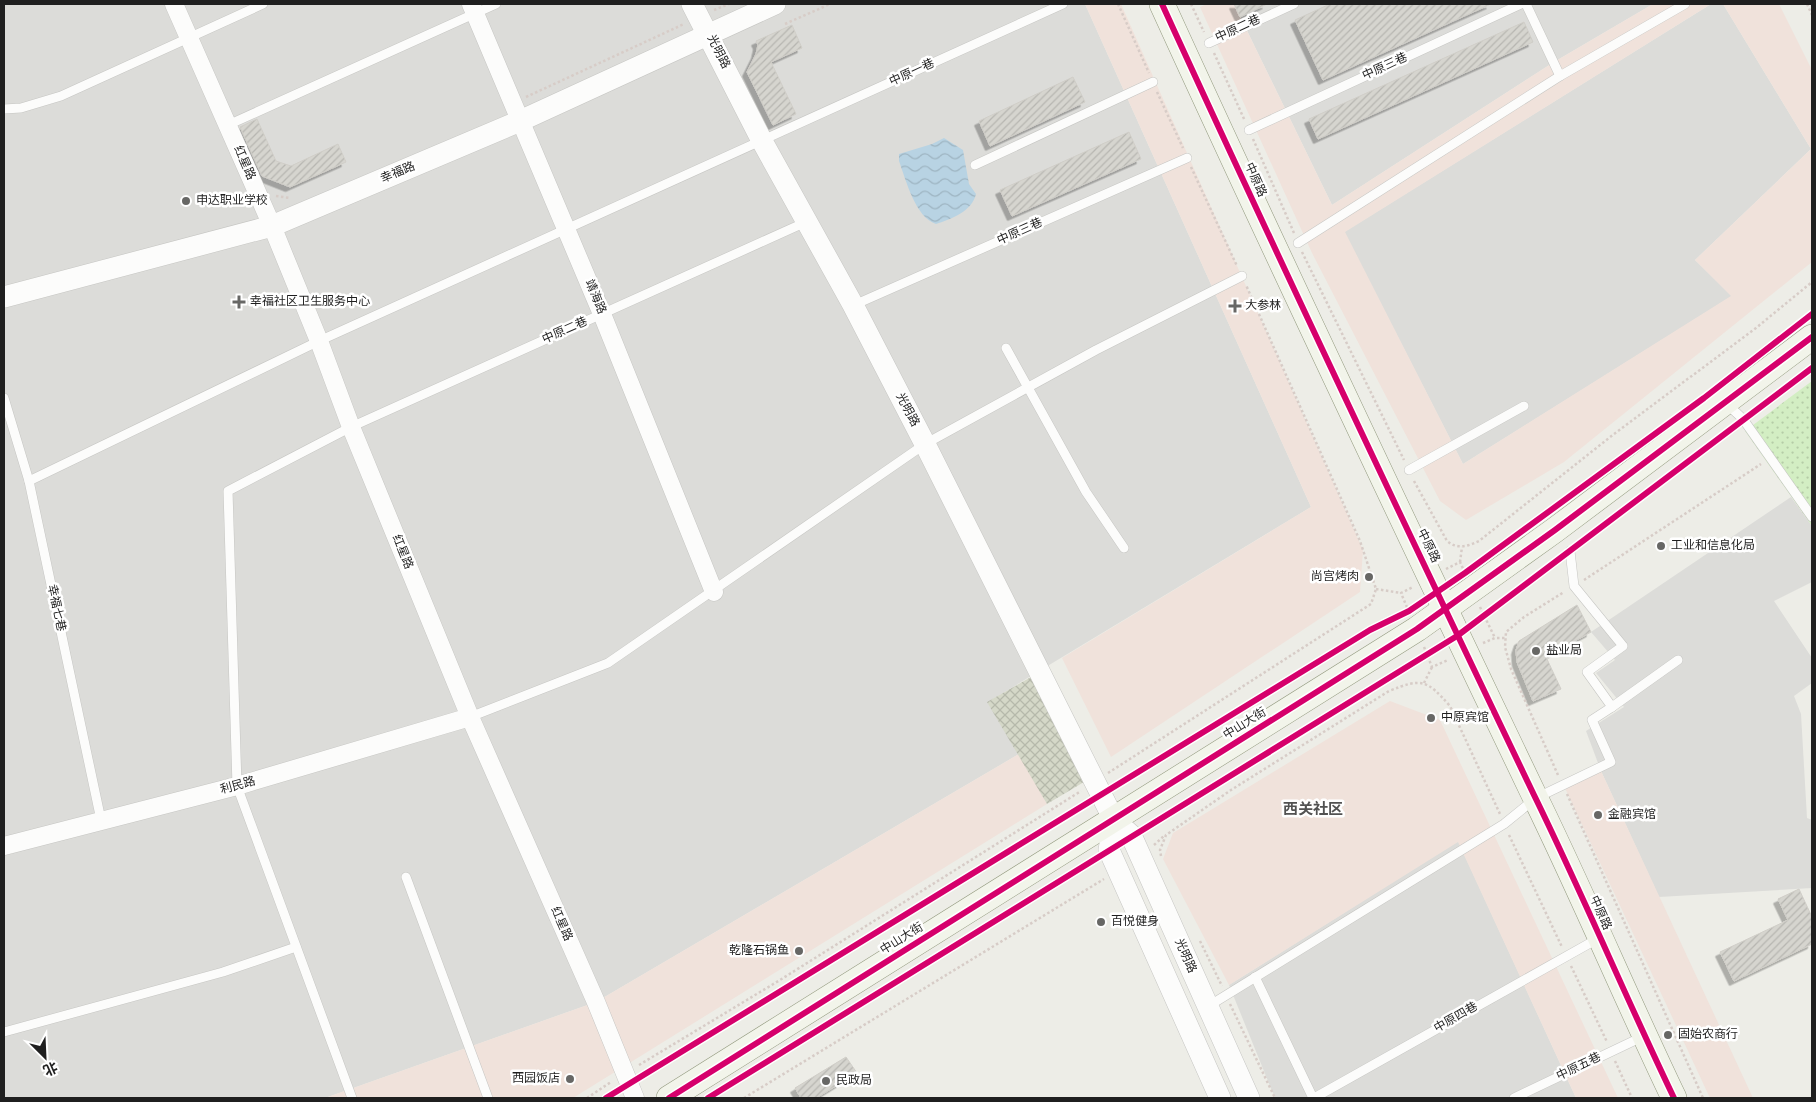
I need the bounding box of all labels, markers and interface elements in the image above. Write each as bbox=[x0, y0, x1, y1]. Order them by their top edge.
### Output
street label: 中原二巷 bbox=[1213, 12, 1263, 46]
street label: 光明路 bbox=[703, 32, 733, 72]
street label: 中原三巷 bbox=[1360, 50, 1410, 84]
street label: 中原一巷 bbox=[887, 56, 937, 90]
street label: 红星路 bbox=[229, 143, 259, 183]
street label: 幸福路 bbox=[378, 159, 418, 187]
street label: 中原路 bbox=[1240, 160, 1270, 200]
place label: 申达职业学校 bbox=[196, 193, 268, 209]
marker: 申达职业学校 bbox=[180, 195, 192, 207]
street label: 中原三巷 bbox=[995, 215, 1045, 249]
street label: 靖海路 bbox=[581, 277, 609, 317]
place label: 幸福社区卫生服务中心 bbox=[250, 294, 370, 310]
marker: 幸福社区卫生服务中心 bbox=[232, 295, 246, 309]
place label: 大参林 bbox=[1245, 298, 1281, 314]
marker: 大参林 bbox=[1229, 300, 1241, 312]
street label: 中原二巷 bbox=[540, 314, 590, 348]
street label: 光明路 bbox=[891, 390, 923, 430]
street label: 中原路 bbox=[1413, 526, 1443, 566]
street label: 红星路 bbox=[388, 532, 416, 572]
place label: 工业和信息化局 bbox=[1671, 538, 1755, 554]
marker: 工业和信息化局 bbox=[1655, 540, 1667, 552]
place label: 尚宫烤肉 bbox=[1311, 569, 1359, 585]
marker: 尚宫烤肉 bbox=[1363, 571, 1375, 583]
street label: 幸福七巷 bbox=[43, 583, 69, 633]
place label: 盐业局 bbox=[1546, 643, 1582, 659]
marker: 盐业局 bbox=[1530, 645, 1542, 657]
street label: 中山大街 bbox=[1220, 704, 1270, 744]
place label: 中原宾馆 bbox=[1441, 710, 1489, 726]
marker: 中原宾馆 bbox=[1425, 712, 1437, 724]
street label: 利民路 bbox=[219, 774, 257, 798]
district label: 西关社区 bbox=[1283, 800, 1343, 820]
place label: 金融宾馆 bbox=[1608, 807, 1656, 823]
marker: 金融宾馆 bbox=[1592, 809, 1604, 821]
street label: 中原路 bbox=[1585, 893, 1615, 933]
street label: 红星路 bbox=[546, 904, 576, 944]
place label: 百悦健身 bbox=[1111, 914, 1159, 930]
marker: 百悦健身 bbox=[1095, 916, 1107, 928]
street label: 中山大街 bbox=[877, 919, 927, 959]
street label: 光明路 bbox=[1170, 936, 1200, 976]
place label: 乾隆石锅鱼 bbox=[729, 943, 789, 959]
marker: 乾隆石锅鱼 bbox=[793, 945, 805, 957]
street label: 中原四巷 bbox=[1431, 999, 1481, 1037]
place label: 固始农商行 bbox=[1678, 1027, 1738, 1043]
marker: 固始农商行 bbox=[1662, 1029, 1674, 1041]
north arrow bbox=[20, 1032, 70, 1082]
street label: 中原五巷 bbox=[1554, 1049, 1604, 1085]
text: 北 bbox=[40, 1057, 60, 1078]
place label: 西园饭店 bbox=[512, 1071, 560, 1087]
marker: 西园饭店 bbox=[564, 1073, 576, 1085]
place label: 民政局 bbox=[836, 1073, 872, 1089]
marker: 民政局 bbox=[820, 1075, 832, 1087]

